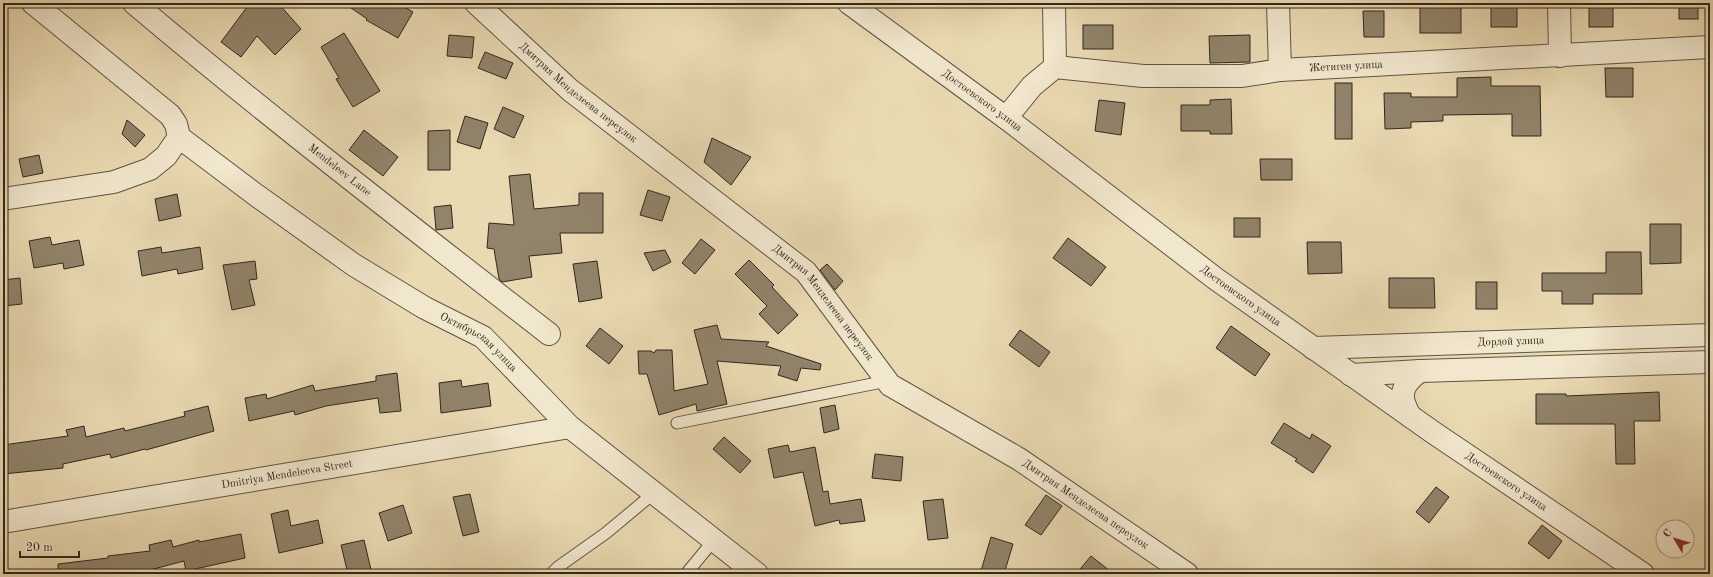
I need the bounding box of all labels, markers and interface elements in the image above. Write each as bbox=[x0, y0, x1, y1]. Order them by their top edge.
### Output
street label: Дмитрия Менделеева переулок bbox=[517, 40, 639, 145]
street label: Жетиген улица bbox=[1309, 59, 1384, 74]
street label: Достоевского улица bbox=[940, 68, 1024, 134]
street label: Mendeleev Lane bbox=[306, 142, 373, 198]
street label: Дмитрия Менделеева переулок bbox=[770, 243, 876, 363]
street label: Достоевского улица bbox=[1198, 263, 1283, 329]
street label: Октябрьская улица bbox=[438, 311, 519, 374]
street label: Дордой улица bbox=[1477, 335, 1545, 348]
street label: Достоевского улица bbox=[1463, 450, 1549, 513]
street label: Dmitriya Mendeleeva Street bbox=[221, 458, 354, 491]
street label: Дмитрия Менделеева переулок bbox=[1020, 458, 1151, 552]
north arrow bbox=[1655, 519, 1695, 559]
text: С bbox=[1662, 528, 1675, 540]
scale bar bbox=[20, 533, 79, 559]
text: 20 m bbox=[26, 542, 53, 554]

